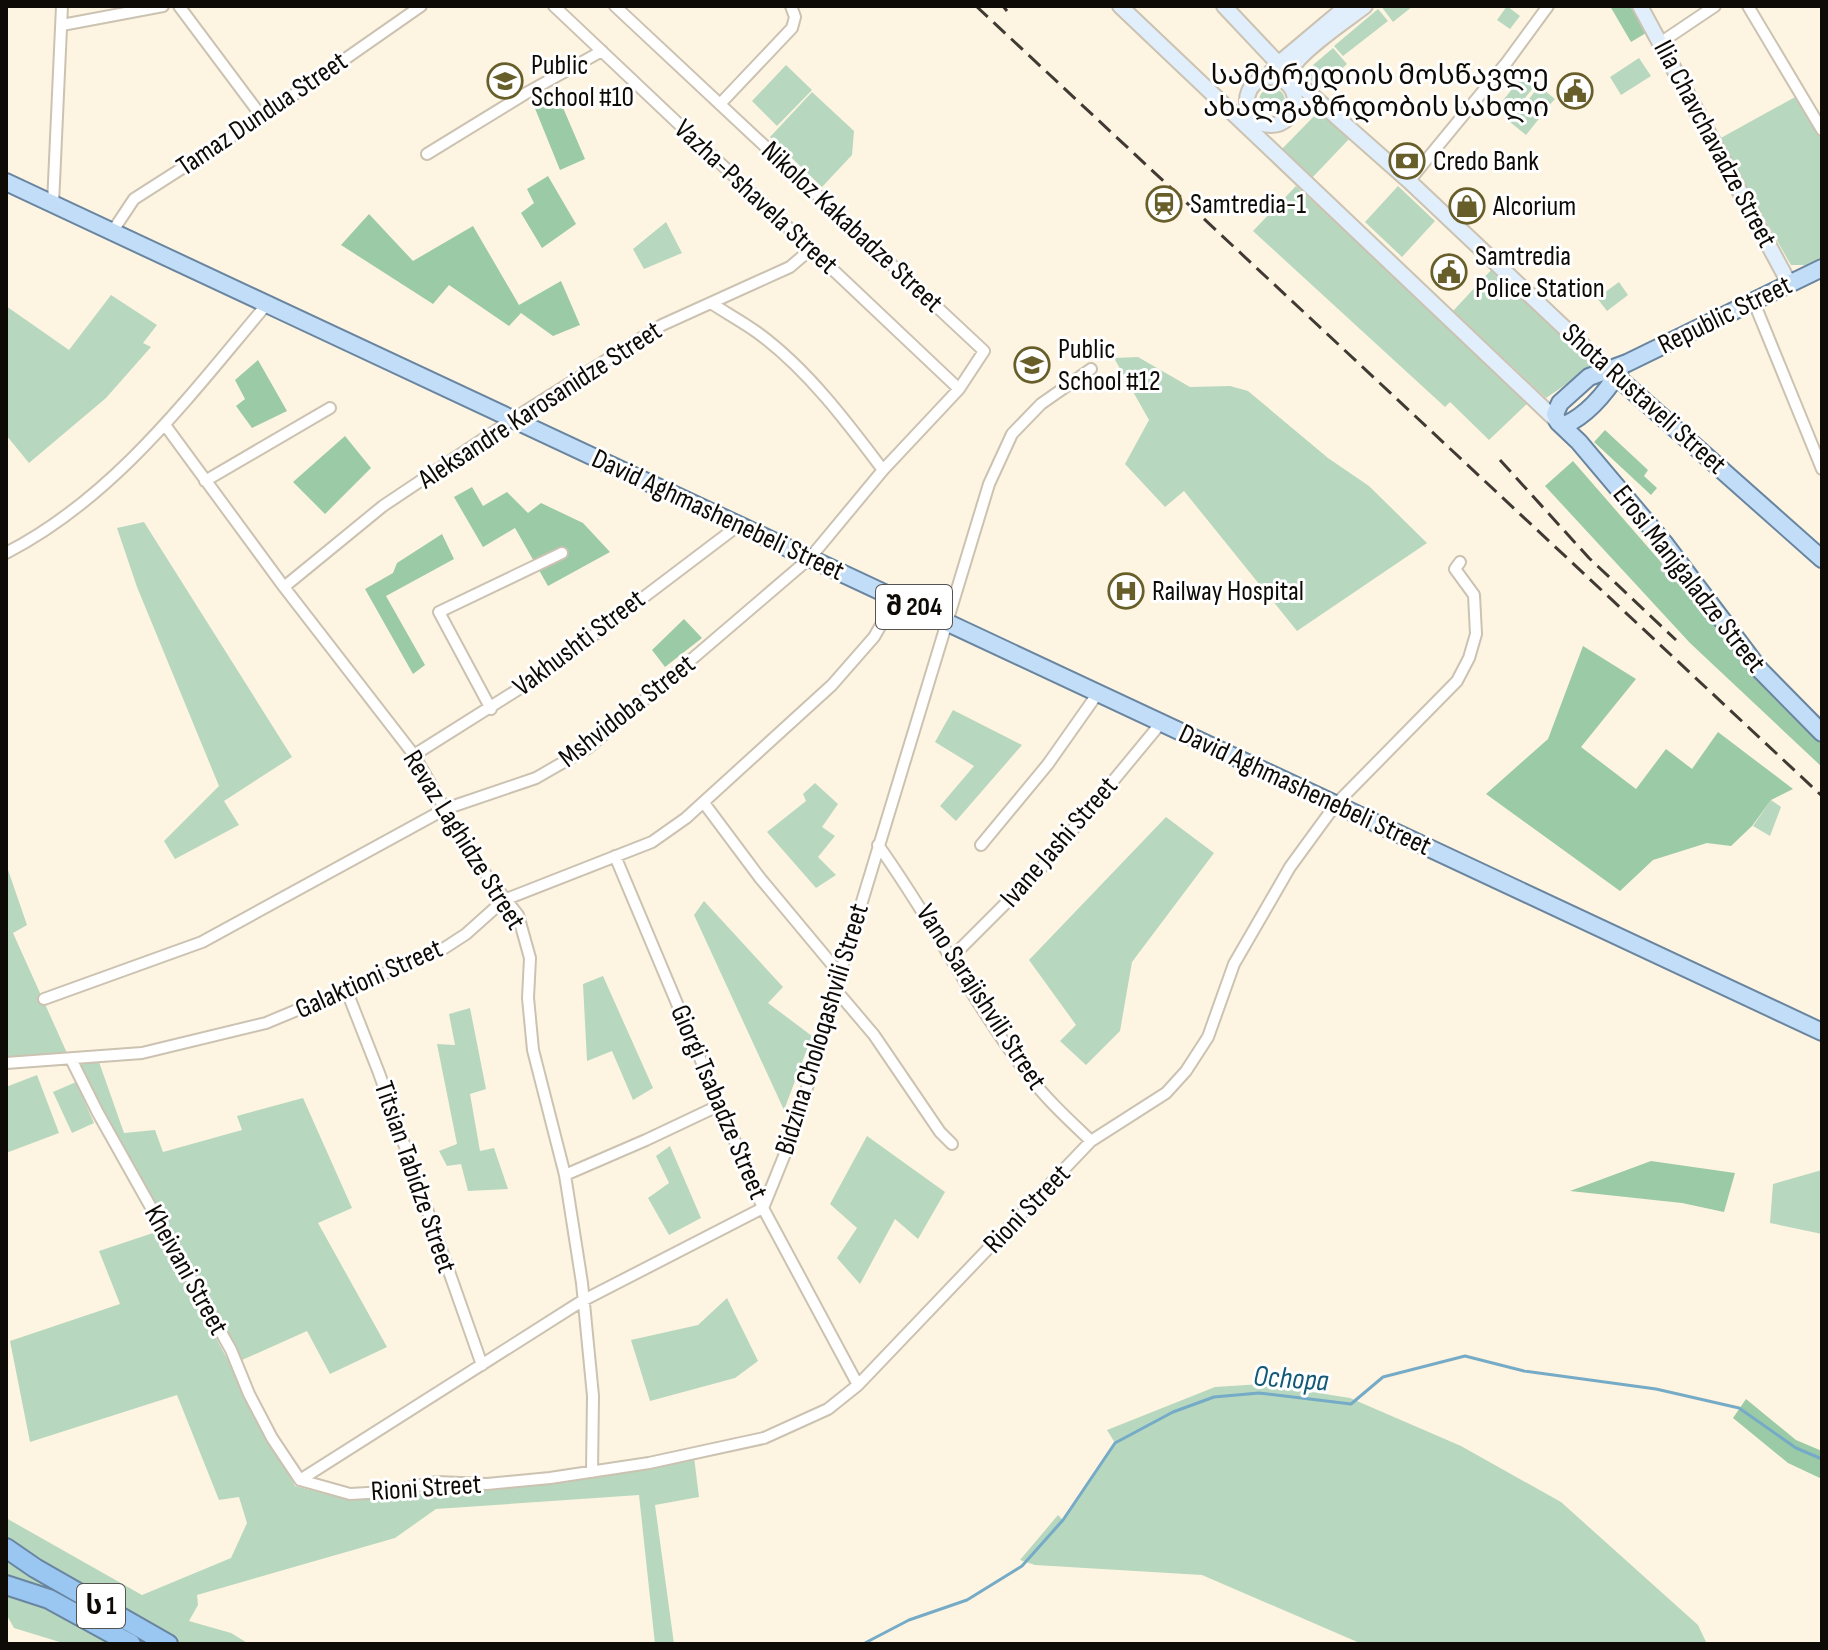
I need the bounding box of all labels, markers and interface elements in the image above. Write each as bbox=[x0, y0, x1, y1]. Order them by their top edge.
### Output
street label: Ilia Chavchavadze Street bbox=[1647, 35, 1783, 253]
street label: Tamaz Dundua Street bbox=[170, 45, 354, 183]
place label: Public School #10 bbox=[531, 49, 634, 114]
place label: სამტრედიის მოსწავლე ახალგაზრდობის სახლი bbox=[1203, 59, 1549, 124]
school or university icon: Public School #10 bbox=[486, 62, 524, 100]
public building icon: სამტრედიის მოსწავლე ახალგაზრდობის სახლი bbox=[1556, 72, 1594, 110]
street label: Vazha-Pshavela Street bbox=[667, 113, 845, 281]
street label: Nikoloz Kakabadze Street bbox=[755, 135, 949, 319]
bank icon: Credo Bank bbox=[1388, 142, 1426, 180]
place label: Credo Bank bbox=[1433, 145, 1539, 178]
station icon: Samtredia-1 bbox=[1145, 185, 1183, 223]
shop icon: Alcorium bbox=[1448, 187, 1486, 225]
place label: Samtredia-1 bbox=[1190, 188, 1306, 221]
place label: Alcorium bbox=[1492, 190, 1576, 223]
place label: Samtredia Police Station bbox=[1475, 240, 1605, 305]
public building icon: Samtredia Police Station bbox=[1430, 253, 1468, 291]
street label: Republic Street bbox=[1653, 268, 1797, 362]
street label: Aleksandre Karosanidze Street bbox=[411, 314, 668, 497]
street label: Shota Rustaveli Street bbox=[1555, 317, 1733, 481]
place label: Public School #12 bbox=[1058, 333, 1160, 398]
school or university icon: Public School #12 bbox=[1013, 346, 1051, 384]
street label: David Aghmashenebeli Street bbox=[587, 442, 849, 588]
street label: Erosi Manjgaladze Street bbox=[1606, 479, 1772, 679]
hospital icon: Railway Hospital bbox=[1107, 572, 1145, 610]
place label: Railway Hospital bbox=[1152, 575, 1304, 608]
street label: Vakhushti Street bbox=[507, 583, 651, 703]
road number: შ 204 bbox=[876, 585, 952, 629]
street label: Mshvidoba Street bbox=[552, 648, 702, 774]
street label: David Aghmashenebeli Street bbox=[1174, 717, 1436, 863]
street label: Revaz Laghidze Street bbox=[396, 744, 532, 936]
street label: Ivane Jashi Street bbox=[993, 770, 1125, 914]
street label: Vano Sarajishvili Street bbox=[909, 898, 1053, 1096]
street label: Bidzina Choloqashvili Street bbox=[768, 899, 876, 1159]
street label: Galaktioni Street bbox=[290, 932, 448, 1026]
street label: Giorgi Tsabadze Street bbox=[663, 1000, 775, 1204]
street label: Titsian Tabidze Street bbox=[367, 1077, 463, 1277]
street label: Rioni Street bbox=[977, 1158, 1077, 1260]
street label: Kheivani Street bbox=[137, 1199, 235, 1341]
water label: Ochopa bbox=[1252, 1358, 1330, 1400]
street label: Rioni Street bbox=[370, 1468, 482, 1508]
road number: ს 1 bbox=[77, 1584, 125, 1628]

